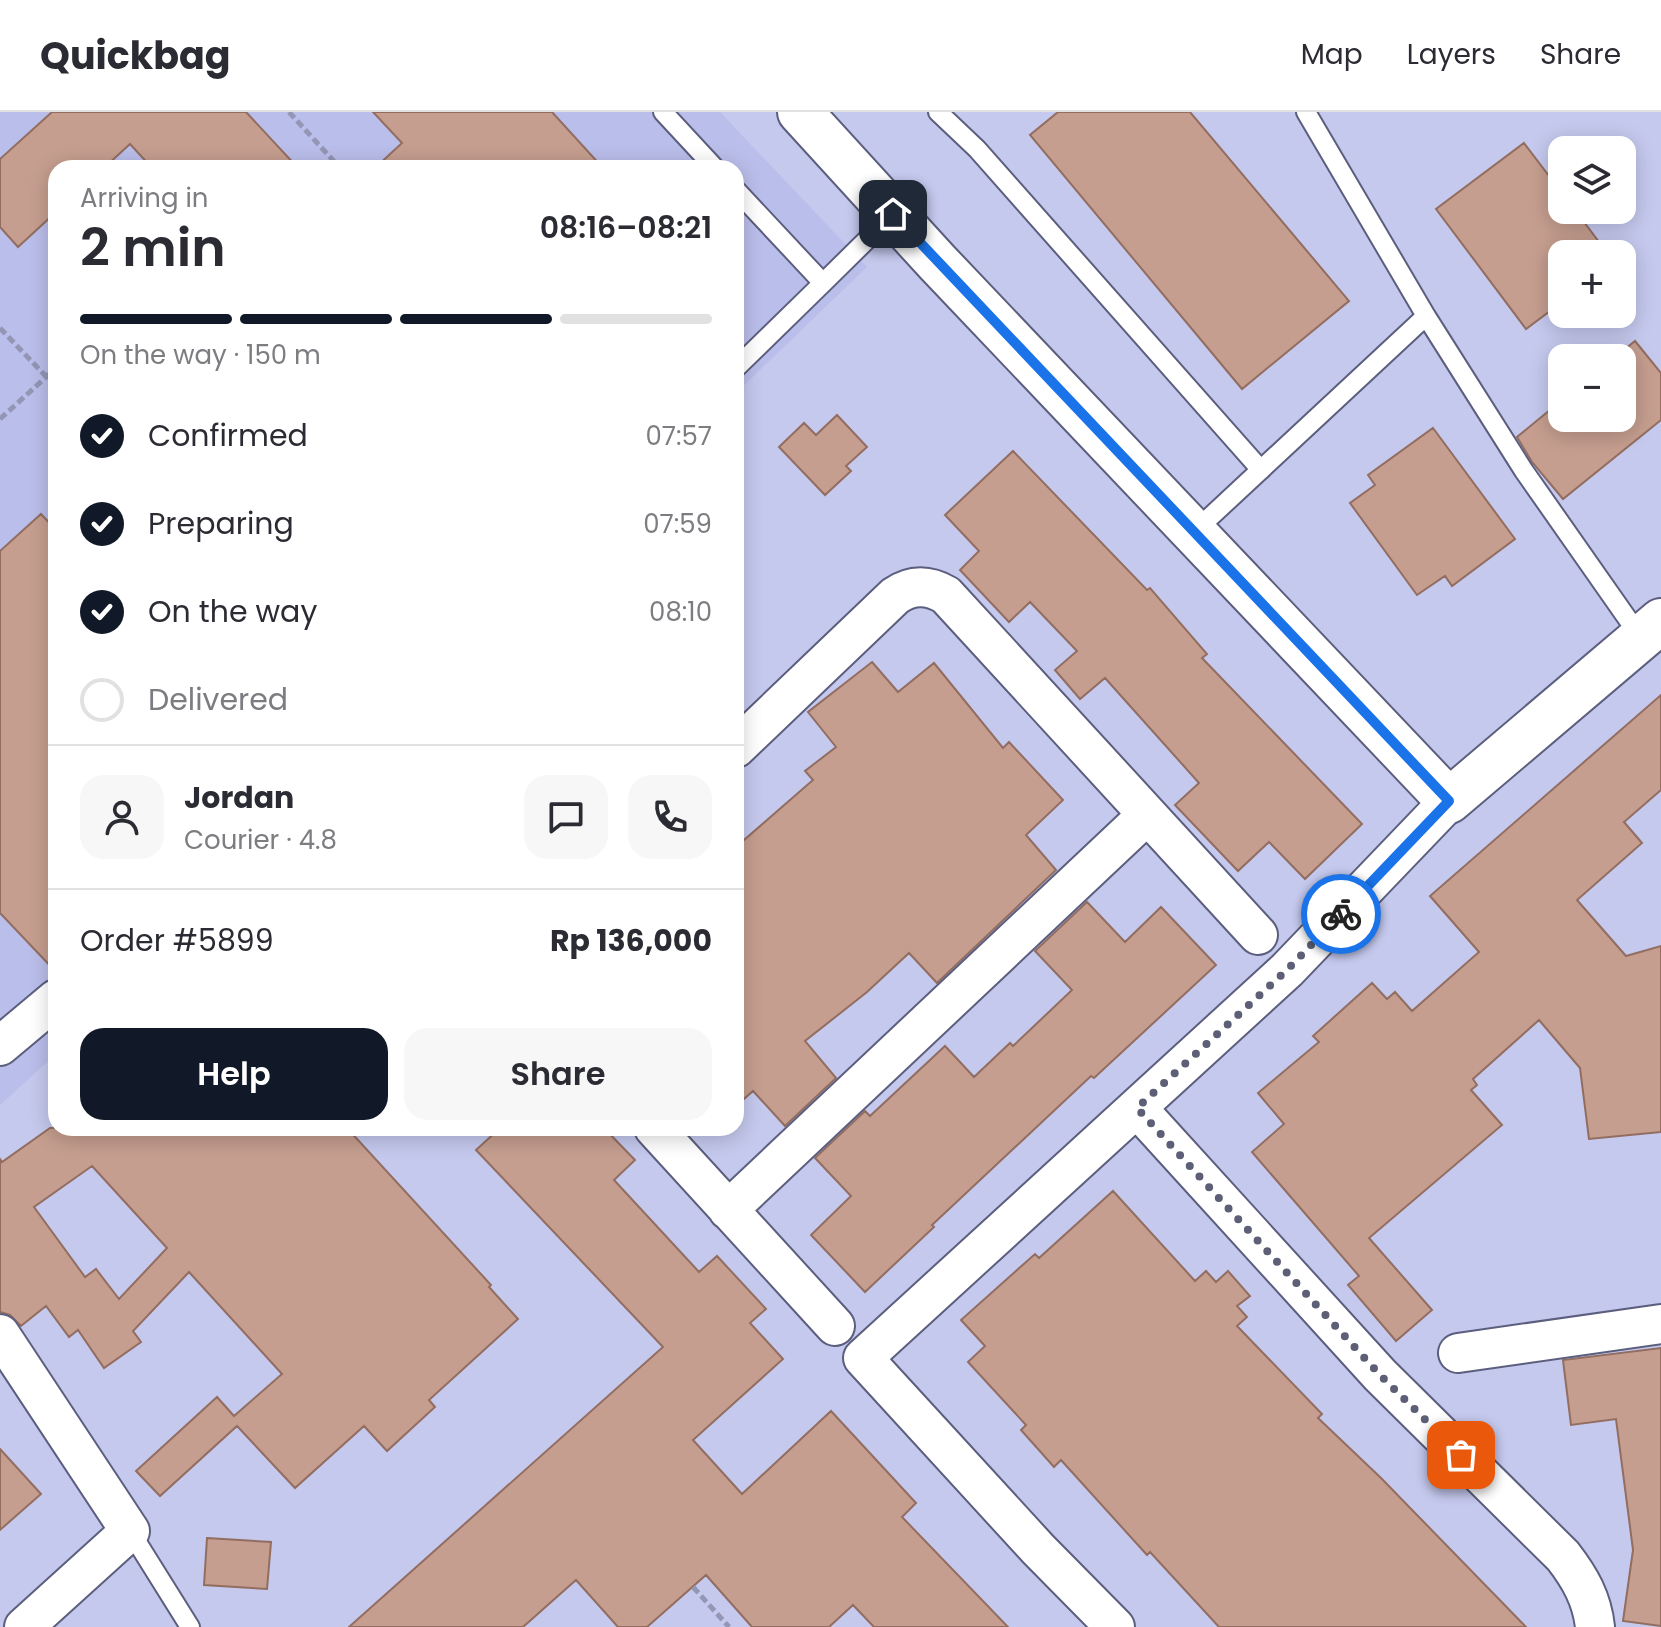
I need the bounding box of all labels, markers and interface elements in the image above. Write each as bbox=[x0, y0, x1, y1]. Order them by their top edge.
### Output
text: Quickbag bbox=[40, 29, 231, 82]
text: Map bbox=[1301, 35, 1363, 74]
text: Layers bbox=[1407, 35, 1496, 74]
text: Share bbox=[1540, 35, 1621, 74]
map controls bbox=[1548, 136, 1636, 432]
button: layers bbox=[1548, 136, 1636, 224]
text: Arriving in bbox=[80, 180, 209, 216]
pin bbox=[859, 180, 927, 248]
icon: home bbox=[871, 192, 915, 236]
text: 08:16–08:21 bbox=[540, 206, 712, 249]
text: 2 min bbox=[80, 211, 226, 284]
button: + bbox=[1548, 240, 1636, 328]
text: On the way · 150 m bbox=[80, 337, 321, 373]
button: − bbox=[1548, 344, 1636, 432]
icon: check bbox=[80, 414, 124, 458]
text: Confirmed bbox=[148, 414, 308, 457]
text: 07:57 bbox=[645, 418, 712, 454]
icon: check bbox=[80, 502, 124, 546]
text: Preparing bbox=[148, 502, 294, 545]
text: 07:59 bbox=[643, 506, 712, 542]
icon: check bbox=[80, 590, 124, 634]
text: On the way bbox=[148, 590, 317, 633]
text: 08:10 bbox=[649, 594, 712, 630]
text: Delivered bbox=[148, 678, 288, 721]
button: person bbox=[80, 775, 164, 859]
button: chat bbox=[524, 775, 608, 859]
button: phone bbox=[628, 775, 712, 859]
text: Jordan bbox=[184, 776, 294, 819]
text: Courier · 4.8 bbox=[184, 822, 337, 858]
courier bbox=[1301, 874, 1381, 954]
icon: bike bbox=[1319, 892, 1363, 936]
text: Order #5899 bbox=[80, 919, 274, 962]
text: Rp 136,000 bbox=[550, 919, 712, 962]
button: Help bbox=[80, 1028, 388, 1120]
button: Share bbox=[404, 1028, 712, 1120]
pin bbox=[1427, 1421, 1495, 1489]
icon: bag bbox=[1439, 1433, 1483, 1477]

